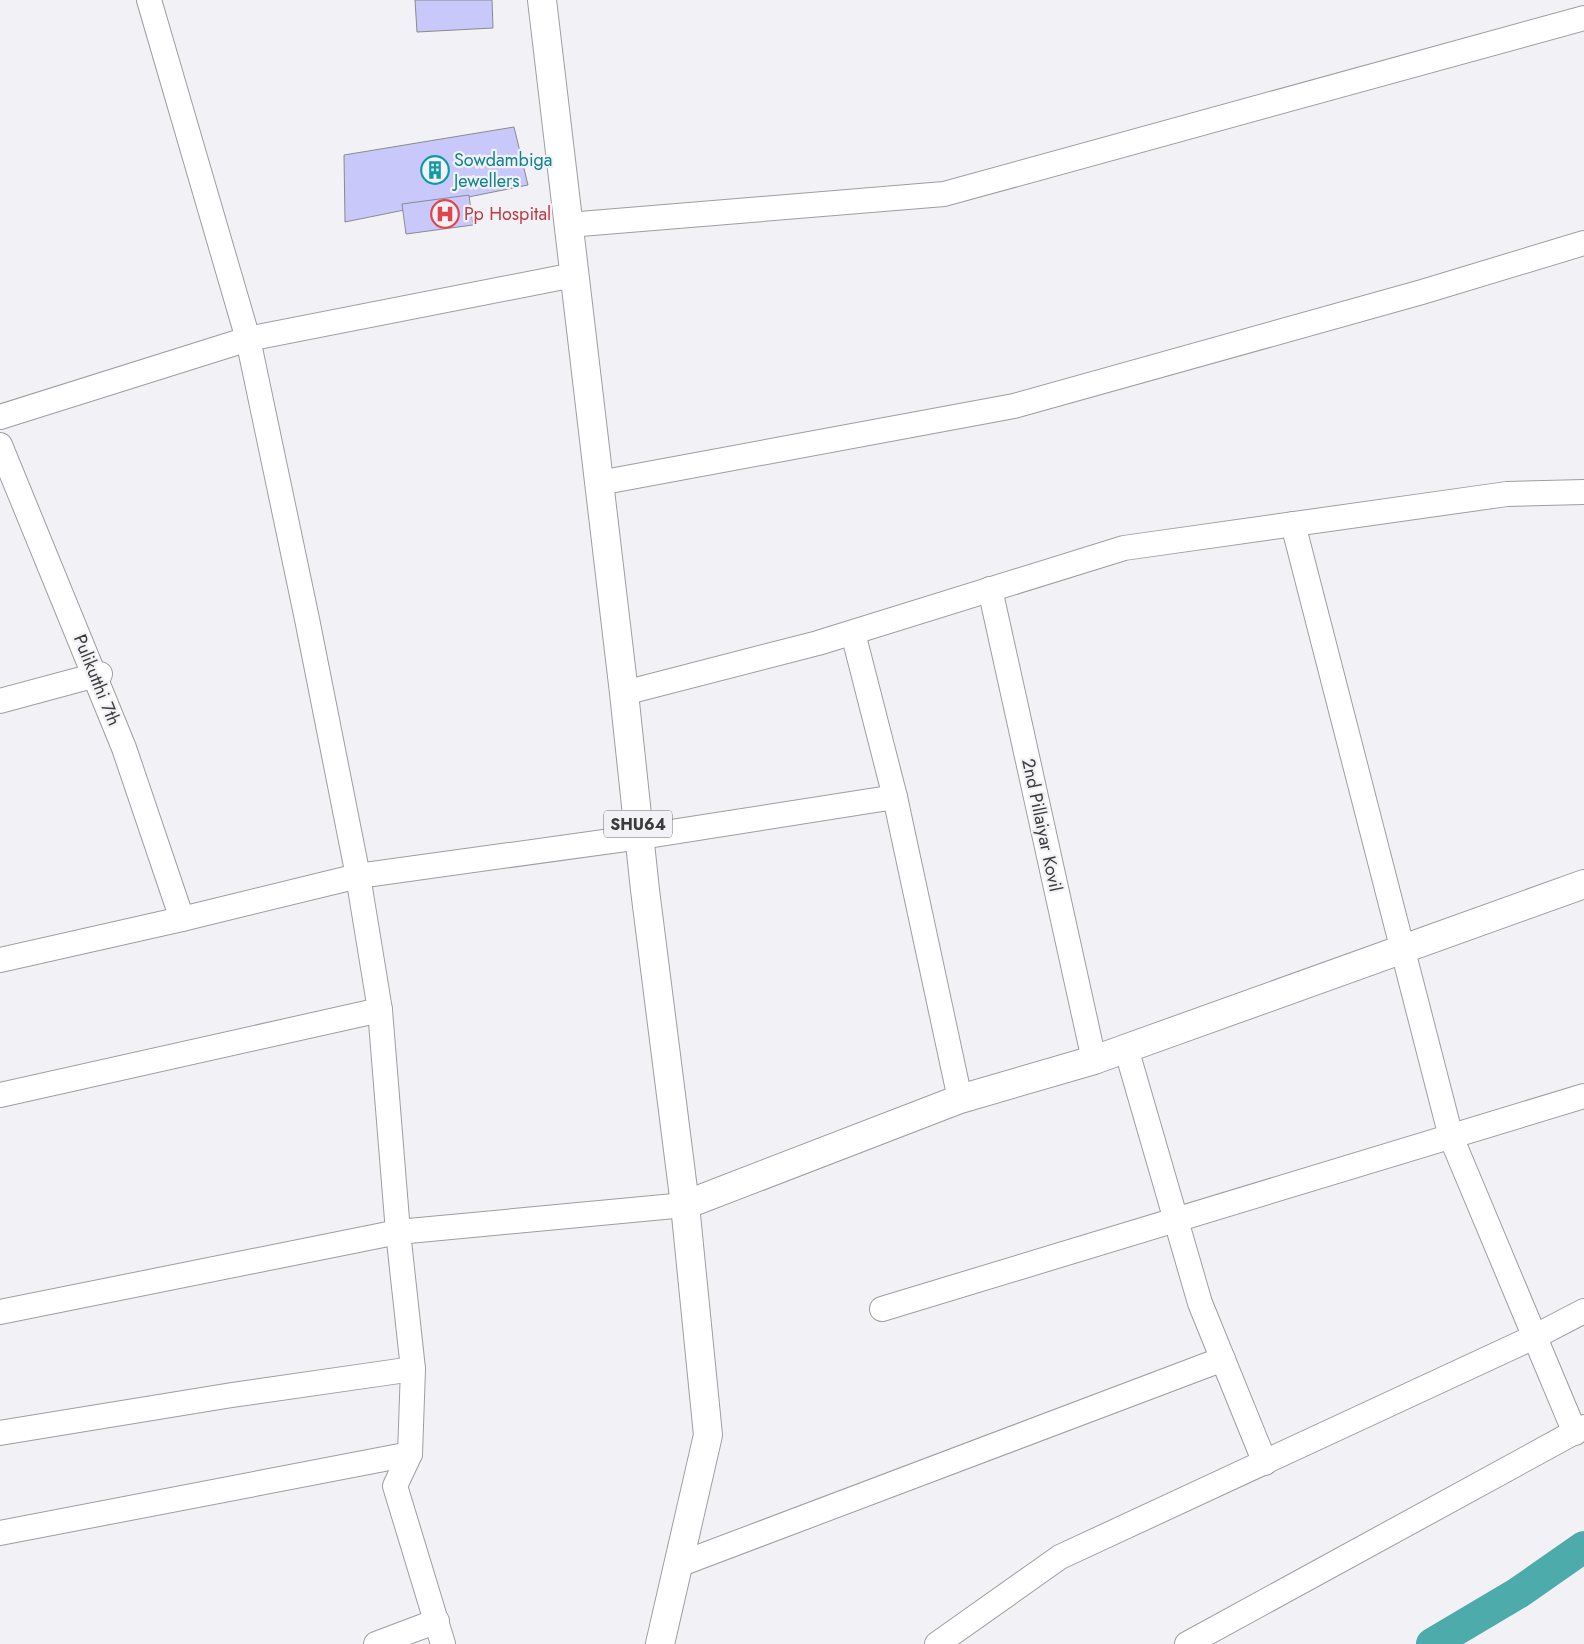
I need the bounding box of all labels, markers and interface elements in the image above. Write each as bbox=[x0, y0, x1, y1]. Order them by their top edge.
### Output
place label: Sowdambiga Jewellers bbox=[452, 147, 552, 194]
building icon: Sowdambiga Jewellers bbox=[420, 155, 450, 185]
hospital icon: Pp Hospital bbox=[430, 199, 460, 229]
place label: Pp Hospital bbox=[464, 201, 551, 227]
street label: Pulikutthi 7th bbox=[67, 630, 127, 730]
street label: 2nd Pillaiyar Kovil bbox=[1015, 756, 1069, 894]
road number: SHU64 bbox=[604, 811, 672, 838]

